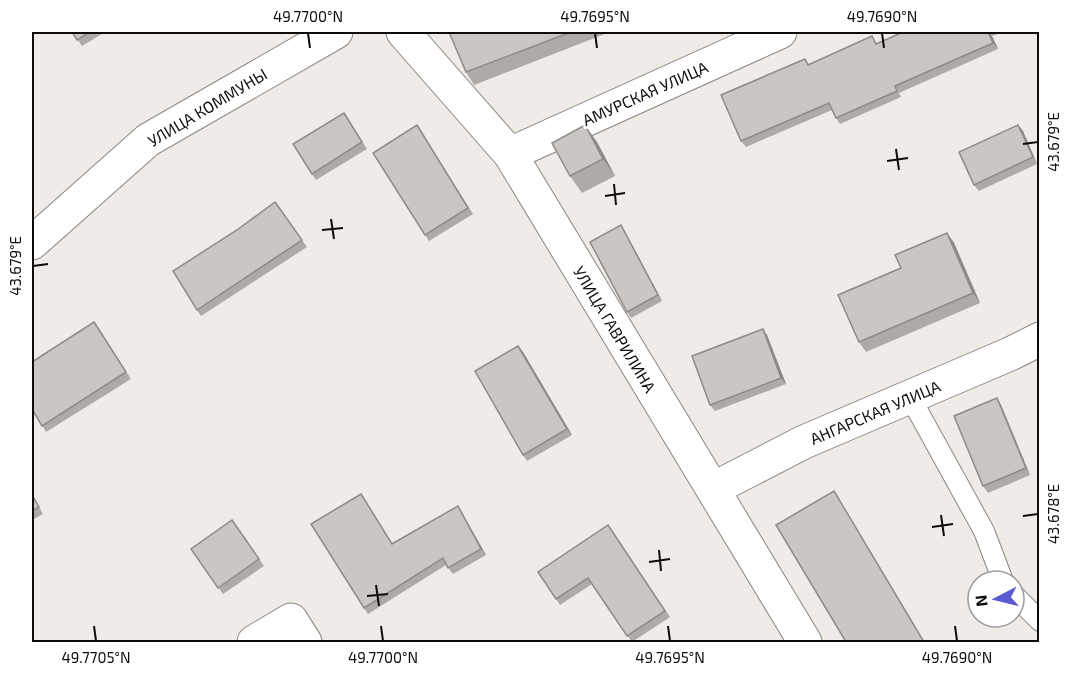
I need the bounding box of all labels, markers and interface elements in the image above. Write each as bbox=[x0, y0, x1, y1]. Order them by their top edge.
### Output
text: 49.7700°N bbox=[273, 7, 343, 25]
text: 49.7695°N bbox=[560, 7, 630, 25]
text: 49.7690°N bbox=[847, 7, 917, 25]
street label: АМУРСКАЯ УЛИЦА bbox=[579, 57, 711, 129]
street label: УЛИЦА КОММУНЫ bbox=[144, 64, 270, 150]
text: 43.679°E bbox=[1044, 112, 1062, 172]
text: 43.679°E bbox=[6, 236, 24, 296]
street label: УЛИЦА ГАВРИЛИНА bbox=[570, 262, 660, 396]
street label: АНГАРСКАЯ УЛИЦА bbox=[807, 376, 943, 448]
text: 43.678°E bbox=[1044, 484, 1062, 544]
north arrow bbox=[966, 569, 1026, 629]
text: N bbox=[970, 594, 991, 608]
text: 49.7705°N bbox=[61, 648, 131, 666]
text: 49.7700°N bbox=[348, 648, 418, 666]
text: 49.7695°N bbox=[635, 648, 705, 666]
text: 49.7690°N bbox=[922, 648, 992, 666]

